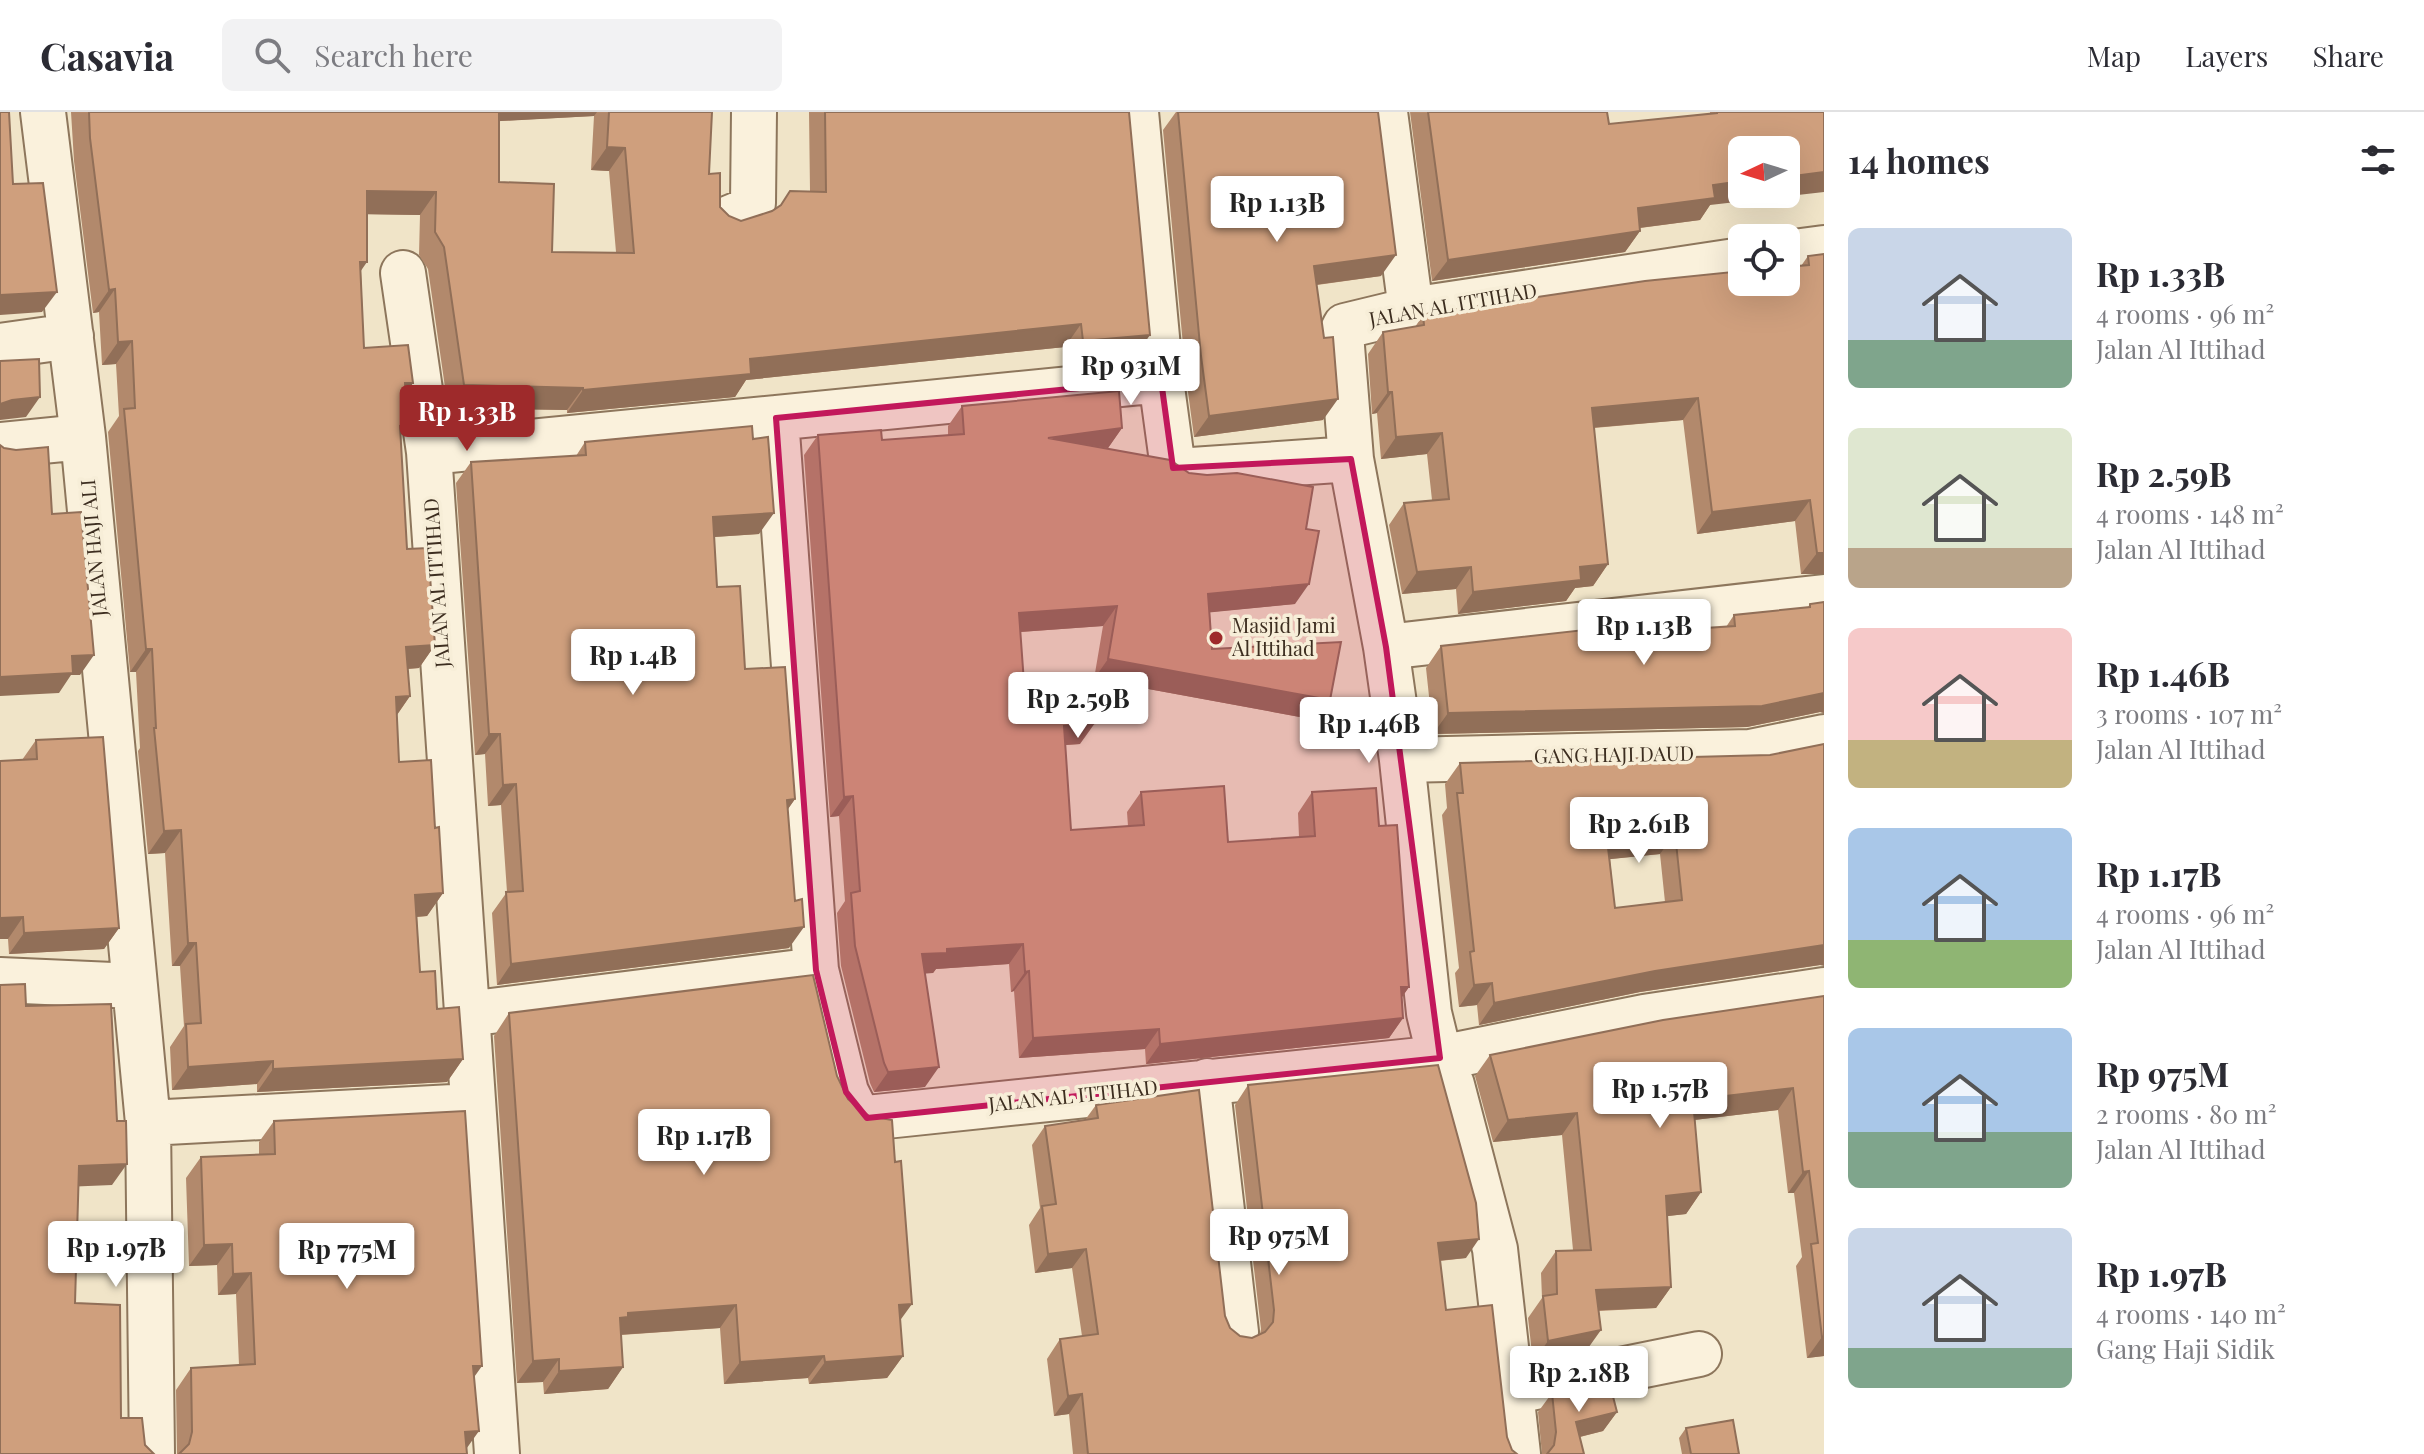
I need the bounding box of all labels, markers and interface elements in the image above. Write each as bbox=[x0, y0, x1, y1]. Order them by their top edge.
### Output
search box bbox=[222, 19, 782, 91]
text: Casavia bbox=[40, 30, 174, 81]
icon: search bbox=[250, 33, 294, 77]
text: Search here bbox=[314, 35, 473, 75]
text: Map bbox=[2087, 37, 2141, 74]
text: Layers bbox=[2185, 37, 2268, 74]
text: Share bbox=[2312, 37, 2384, 74]
north arrow bbox=[1728, 136, 1800, 208]
map controls bbox=[1728, 136, 1800, 296]
text: 14 homes bbox=[1848, 137, 1990, 183]
icon: filters bbox=[2356, 138, 2400, 182]
pin: Rp 1.13B bbox=[1194, 176, 1360, 244]
text: Rp 1.13B bbox=[1229, 184, 1325, 219]
button: locate bbox=[1728, 224, 1800, 296]
text: Rp 1.33B bbox=[2096, 250, 2225, 296]
icon: home bbox=[1912, 260, 2008, 356]
street label: JALAN AL ITTIHAD bbox=[1366, 275, 1539, 332]
text: 4 rooms · 96 m² bbox=[2096, 296, 2274, 331]
text: Jalan Al Ittihad bbox=[2096, 331, 2266, 366]
pin: Rp 931M bbox=[1057, 339, 1205, 407]
text: Rp 931M bbox=[1081, 347, 1181, 382]
pin: Rp 1.33B bbox=[384, 385, 550, 453]
text: Rp 1.33B bbox=[418, 393, 516, 428]
text: Rp 2.59B bbox=[2096, 450, 2231, 496]
icon: home bbox=[1912, 460, 2008, 556]
street label: JALAN HAJI ALI bbox=[73, 478, 112, 619]
text: 4 rooms · 148 m² bbox=[2096, 496, 2284, 531]
street label: JALAN AL ITTIHAD bbox=[416, 497, 455, 670]
text: Jalan Al Ittihad bbox=[2096, 531, 2266, 566]
pin: Rp 1.13B bbox=[1561, 599, 1727, 667]
text: Rp 1.13B bbox=[1596, 607, 1692, 642]
place label: Masjid Jami Al Ittihad bbox=[1231, 611, 1336, 661]
pin: Rp 1.4B bbox=[559, 629, 707, 697]
marker: Masjid Jami Al Ittihad bbox=[1207, 629, 1225, 647]
text: Rp 1.4B bbox=[589, 637, 677, 672]
text: Rp 1.46B bbox=[2096, 650, 2230, 696]
icon: home bbox=[1912, 660, 2008, 756]
pin: Rp 2.59B bbox=[995, 672, 1161, 740]
text: Rp 2.59B bbox=[1026, 680, 1130, 715]
text: 3 rooms · 107 m² bbox=[2096, 696, 2282, 731]
pin: Rp 1.46B bbox=[1286, 697, 1452, 765]
text: Rp 1.46B bbox=[1318, 705, 1420, 740]
text: Jalan Al Ittihad bbox=[2096, 731, 2266, 766]
street label: GANG HAJI DAUD bbox=[1534, 739, 1694, 768]
pin: Rp 2.61B bbox=[1556, 797, 1722, 865]
text: Rp 2.61B bbox=[1588, 805, 1690, 840]
text: Rp 1.17B bbox=[2096, 850, 2221, 896]
icon: home bbox=[1912, 860, 2008, 956]
text: 4 rooms · 96 m² bbox=[2096, 896, 2274, 931]
text: Jalan Al Ittihad bbox=[2096, 931, 2266, 966]
text: Rp 975M bbox=[2096, 1050, 2229, 1096]
icon: home bbox=[1912, 1060, 2008, 1156]
pin: Rp 1.57B bbox=[1577, 1062, 1743, 1130]
text: Rp 1.57B bbox=[1611, 1070, 1709, 1105]
street label: JALAN AL ITTIHAD bbox=[986, 1072, 1159, 1117]
text: 2 rooms · 80 m² bbox=[2096, 1096, 2276, 1131]
pin: Rp 1.17B bbox=[621, 1109, 787, 1177]
text: Rp 1.17B bbox=[656, 1117, 752, 1152]
text: Jalan Al Ittihad bbox=[2096, 1131, 2266, 1166]
pin: Rp 975M bbox=[1205, 1209, 1353, 1277]
text: Rp 975M bbox=[1228, 1217, 1330, 1252]
pin: Rp 1.97B bbox=[33, 1221, 199, 1289]
pin: Rp 775M bbox=[273, 1223, 421, 1291]
text: Rp 1.97B bbox=[66, 1229, 166, 1264]
text: Rp 775M bbox=[297, 1231, 397, 1266]
text: Rp 1.97B bbox=[2096, 1250, 2227, 1296]
icon: home bbox=[1912, 1260, 2008, 1356]
text: 4 rooms · 140 m² bbox=[2096, 1296, 2286, 1331]
text: Gang Haji Sidik bbox=[2096, 1331, 2275, 1366]
pin: Rp 2.18B bbox=[1496, 1346, 1662, 1414]
text: Rp 2.18B bbox=[1528, 1354, 1630, 1389]

